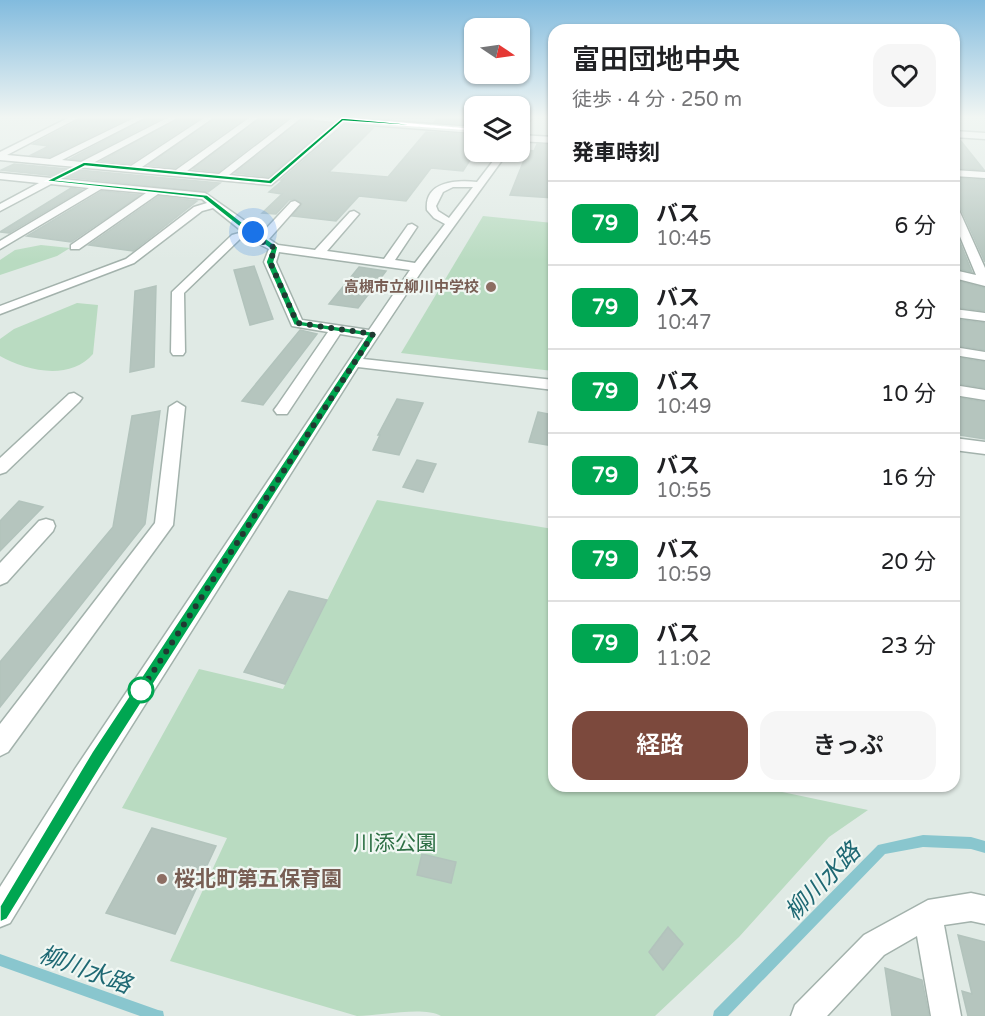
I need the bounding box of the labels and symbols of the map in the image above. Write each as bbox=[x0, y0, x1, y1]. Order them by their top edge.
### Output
north arrow bbox=[464, 18, 530, 84]
your location bbox=[238, 217, 268, 247]
place label: 高槻市立柳川中学校 bbox=[344, 278, 479, 296]
marker: 高槻市立柳川中学校 bbox=[484, 280, 498, 294]
unlabelled marker bbox=[128, 677, 154, 703]
park label: 川添公園 bbox=[353, 831, 437, 856]
water label: 柳川水路 bbox=[779, 836, 868, 927]
place label: 桜北町第五保育園 bbox=[174, 867, 342, 892]
marker: 桜北町第五保育園 bbox=[155, 872, 169, 886]
water label: 柳川水路 bbox=[35, 940, 137, 1001]

